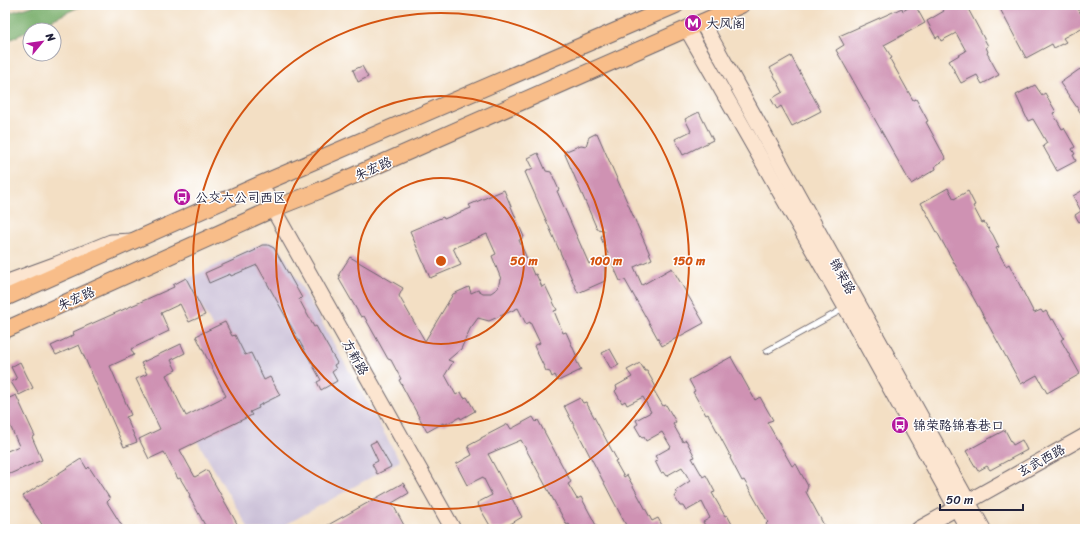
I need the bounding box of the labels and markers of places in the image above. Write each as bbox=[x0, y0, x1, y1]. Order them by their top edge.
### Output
place label: 大风阁 bbox=[706, 12, 745, 35]
metro station icon: 大风阁 bbox=[683, 13, 703, 33]
place label: 公交六公司西区 bbox=[195, 186, 286, 209]
bus stop icon: 公交六公司西区 bbox=[172, 187, 192, 207]
centre of rings bbox=[434, 254, 448, 268]
place label: 锦荣路锦春巷口 bbox=[913, 414, 1004, 437]
bus stop icon: 锦荣路锦春巷口 bbox=[890, 415, 910, 435]

